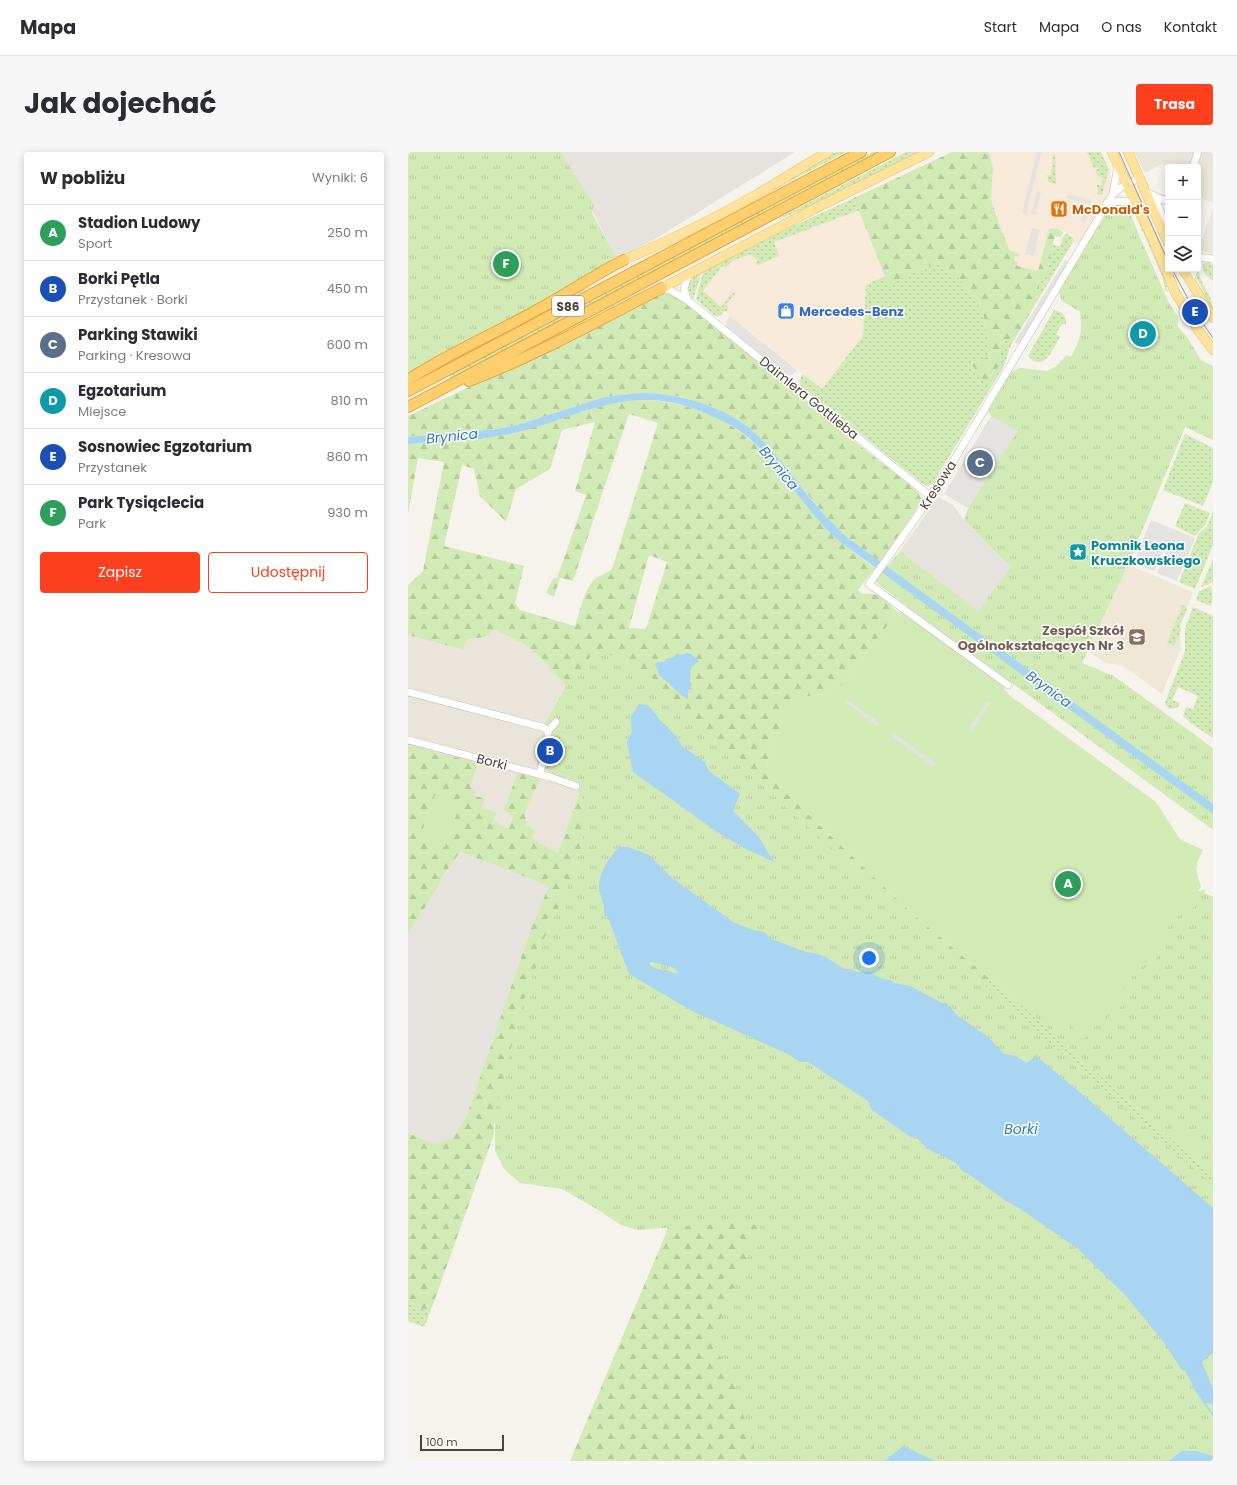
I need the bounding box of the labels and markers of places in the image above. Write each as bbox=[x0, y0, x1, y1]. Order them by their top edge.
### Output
restaurant icon: McDonald's bbox=[1049, 199, 1069, 219]
place label: McDonald's bbox=[1072, 200, 1150, 219]
pin: F bbox=[493, 249, 519, 279]
pin: E bbox=[1182, 297, 1208, 327]
shop icon: Mercedes-Benz bbox=[776, 301, 796, 321]
place label: Mercedes-Benz bbox=[799, 302, 904, 321]
pin: D bbox=[1130, 319, 1156, 349]
pin: C bbox=[967, 448, 993, 478]
place label: Pomnik Leona Kruczkowskiego bbox=[1091, 536, 1201, 570]
place icon: Pomnik Leona Kruczkowskiego bbox=[1068, 542, 1088, 562]
place label: Zespół Szkół Ogólnokształcących Nr 3 bbox=[958, 621, 1125, 655]
school or university icon: Zespół Szkół Ogólnokształcących Nr 3 bbox=[1127, 627, 1147, 647]
pin: B bbox=[537, 736, 563, 766]
pin: A bbox=[1055, 869, 1081, 899]

